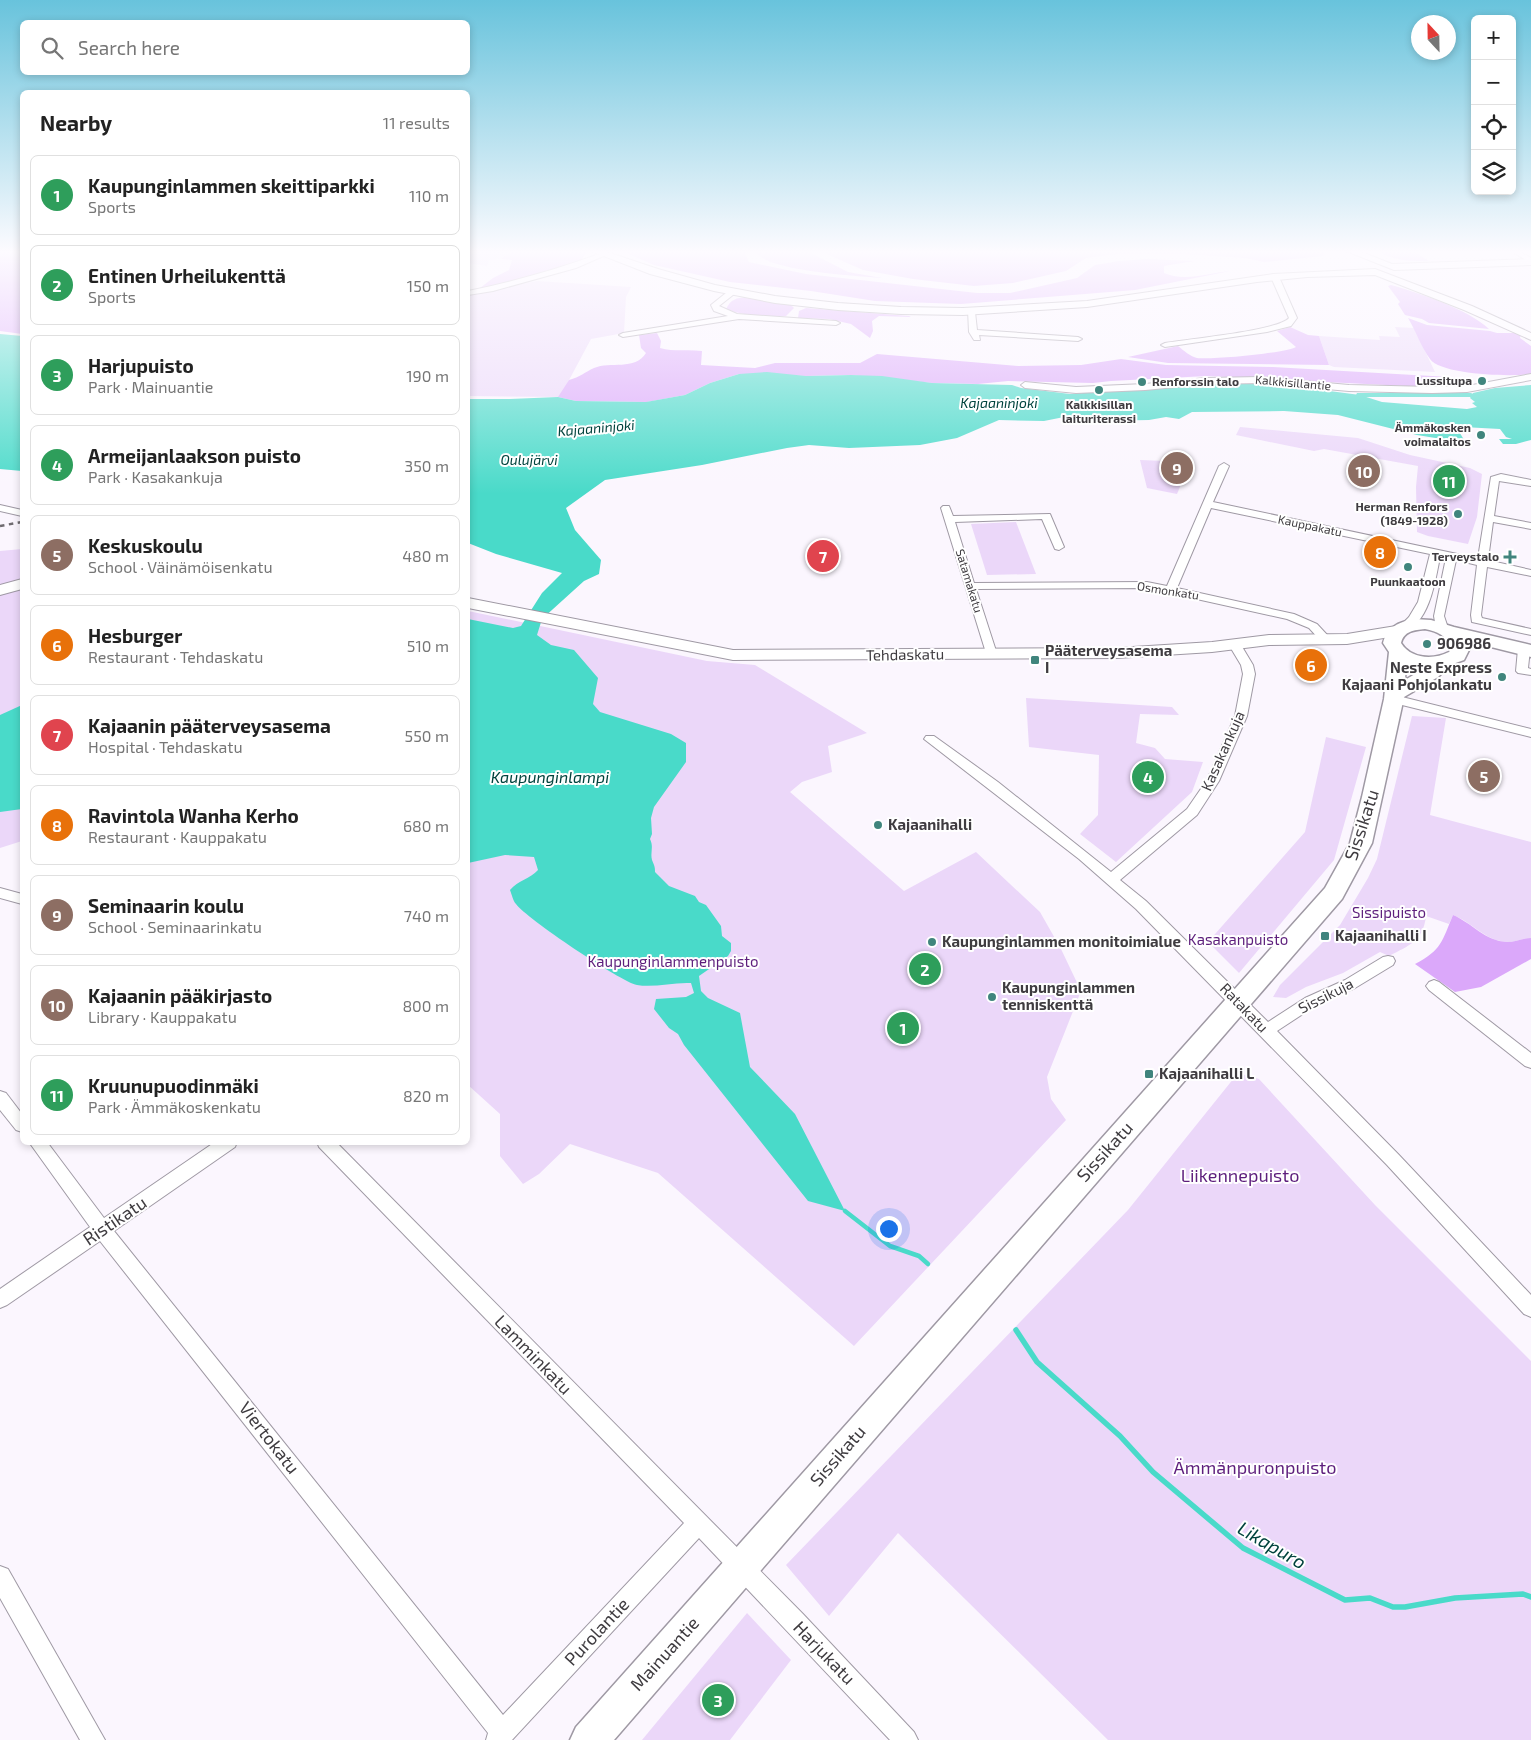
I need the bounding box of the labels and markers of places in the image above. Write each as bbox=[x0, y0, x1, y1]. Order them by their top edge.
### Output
place label: Lussitupa bbox=[1416, 373, 1472, 387]
place label: Renforssin talo bbox=[1152, 374, 1239, 388]
marker: Lussitupa bbox=[1476, 375, 1488, 387]
marker: Renforssin talo bbox=[1136, 376, 1148, 388]
marker: Kalkkisillan laituriterassi bbox=[1093, 384, 1105, 396]
place label: Kalkkisillan laituriterassi bbox=[1062, 397, 1136, 425]
place label: Ämmäkosken voimalaitos bbox=[1395, 420, 1471, 448]
marker: Ämmäkosken voimalaitos bbox=[1475, 429, 1487, 441]
pin: 9 bbox=[1161, 449, 1193, 487]
pin: 10 bbox=[1348, 452, 1380, 490]
pin: 11 bbox=[1433, 462, 1465, 500]
place label: Herman Renfors (1849-1928) bbox=[1356, 499, 1448, 527]
marker: Herman Renfors (1849-1928) bbox=[1452, 508, 1464, 520]
pin: 8 bbox=[1364, 533, 1396, 571]
pin: 7 bbox=[807, 537, 839, 575]
place label: Terveystalo bbox=[1432, 549, 1499, 564]
marker: Terveystalo bbox=[1503, 550, 1517, 564]
marker: Puunkaatoon bbox=[1402, 561, 1414, 573]
place label: Puunkaatoon bbox=[1370, 574, 1446, 588]
place label: 906986 bbox=[1437, 634, 1491, 652]
marker: 906986 bbox=[1421, 638, 1433, 650]
place label: Pääterveysasema I bbox=[1045, 641, 1172, 676]
pin: 6 bbox=[1295, 646, 1327, 684]
marker: Pääterveysasema I bbox=[1029, 654, 1041, 666]
place label: Neste Express Kajaani Pohjolankatu bbox=[1342, 658, 1492, 693]
marker: Neste Express Kajaani Pohjolankatu bbox=[1496, 671, 1508, 683]
pin: 5 bbox=[1468, 757, 1500, 795]
pin: 4 bbox=[1132, 758, 1164, 796]
place label: Kajaanihalli bbox=[888, 815, 972, 833]
marker: Kajaanihalli bbox=[872, 819, 884, 831]
place label: Kajaanihalli I bbox=[1335, 926, 1427, 944]
marker: Kajaanihalli I bbox=[1319, 930, 1331, 942]
place label: Kaupunginlammen monitoimialue bbox=[942, 932, 1181, 950]
marker: Kaupunginlammen monitoimialue bbox=[926, 936, 938, 948]
pin: 2 bbox=[909, 950, 941, 988]
place label: Kaupunginlammen tenniskenttä bbox=[1002, 978, 1135, 1013]
marker: Kaupunginlammen tenniskenttä bbox=[986, 991, 998, 1003]
pin: 1 bbox=[887, 1009, 919, 1047]
place label: Kajaanihalli L bbox=[1159, 1064, 1254, 1082]
marker: Kajaanihalli L bbox=[1143, 1068, 1155, 1080]
pin: 3 bbox=[702, 1681, 734, 1719]

